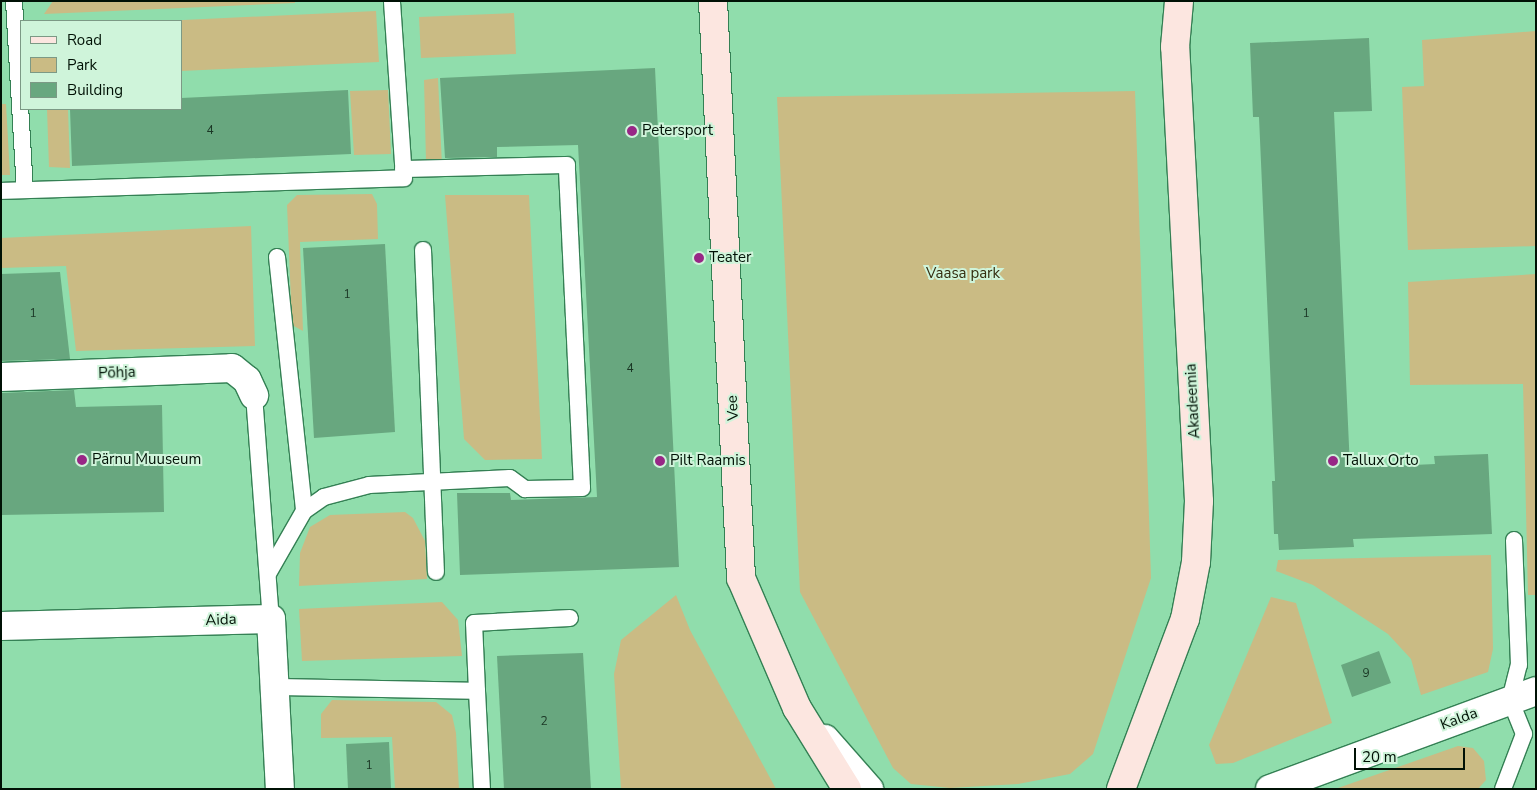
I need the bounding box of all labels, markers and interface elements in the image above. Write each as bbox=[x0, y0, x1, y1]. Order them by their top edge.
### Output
legend bbox=[20, 20, 182, 110]
text: Road bbox=[67, 30, 102, 50]
text: Park bbox=[67, 55, 97, 75]
text: Building bbox=[67, 80, 123, 100]
place label: Petersport bbox=[642, 122, 713, 140]
house number: 4 bbox=[206, 124, 214, 138]
marker: Petersport bbox=[626, 125, 638, 137]
place label: Teater bbox=[709, 249, 751, 267]
marker: Teater bbox=[693, 252, 705, 264]
park label: Vaasa park bbox=[926, 265, 1000, 283]
house number: 1 bbox=[343, 288, 351, 302]
house number: 1 bbox=[29, 307, 37, 321]
house number: 1 bbox=[1302, 307, 1310, 321]
house number: 4 bbox=[626, 362, 634, 376]
street label: Põhja bbox=[98, 363, 136, 383]
street label: Akadeemia bbox=[1182, 363, 1204, 439]
street label: Vee bbox=[723, 395, 743, 421]
place label: Pärnu Muuseum bbox=[92, 451, 201, 469]
place label: Pilt Raamis bbox=[670, 452, 746, 470]
place label: Tallux Orto bbox=[1343, 452, 1419, 470]
marker: Pärnu Muuseum bbox=[76, 454, 88, 466]
marker: Pilt Raamis bbox=[654, 455, 666, 467]
marker: Tallux Orto bbox=[1327, 455, 1339, 467]
street label: Aida bbox=[205, 610, 237, 630]
house number: 9 bbox=[1362, 667, 1370, 681]
street label: Kalda bbox=[1438, 704, 1480, 734]
house number: 2 bbox=[540, 715, 548, 729]
scale bar bbox=[1357, 738, 1468, 770]
text: 20 m bbox=[1362, 747, 1397, 767]
house number: 1 bbox=[365, 759, 373, 773]

